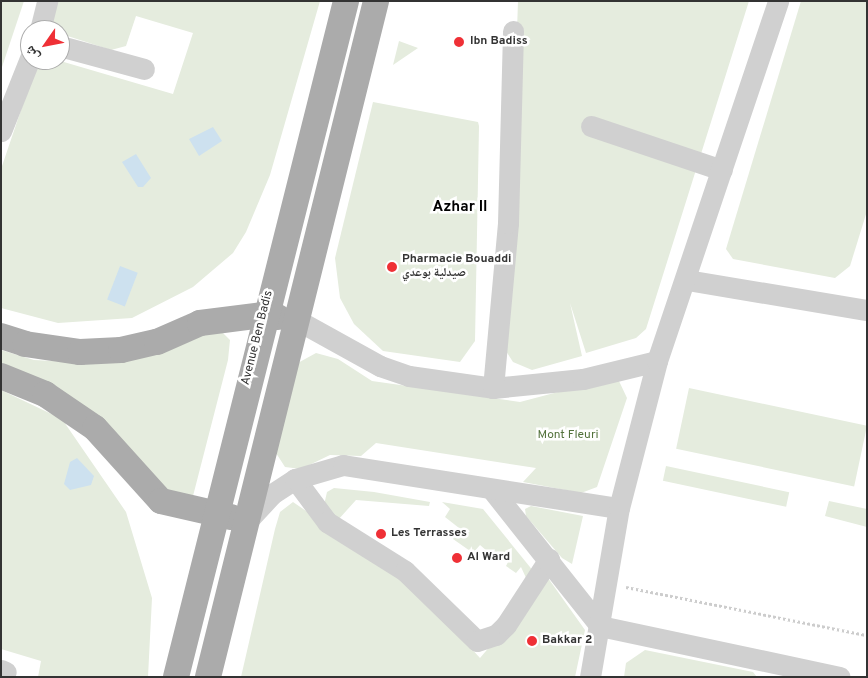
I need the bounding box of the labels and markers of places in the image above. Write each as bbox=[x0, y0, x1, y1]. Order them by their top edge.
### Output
marker: Ibn Badiss bbox=[452, 35, 466, 49]
place label: Ibn Badiss bbox=[470, 35, 528, 49]
place label: Pharmacie Bouaddi صيدلية بوعدي bbox=[402, 253, 511, 281]
marker: Pharmacie Bouaddi صيدلية بوعدي bbox=[386, 261, 398, 273]
place label: Les Terrasses bbox=[391, 527, 467, 541]
marker: Les Terrasses bbox=[375, 528, 387, 540]
place label: Al Ward bbox=[467, 551, 510, 565]
marker: Al Ward bbox=[451, 552, 463, 564]
place label: Bakkar 2 bbox=[542, 634, 592, 648]
marker: Bakkar 2 bbox=[526, 635, 538, 647]

